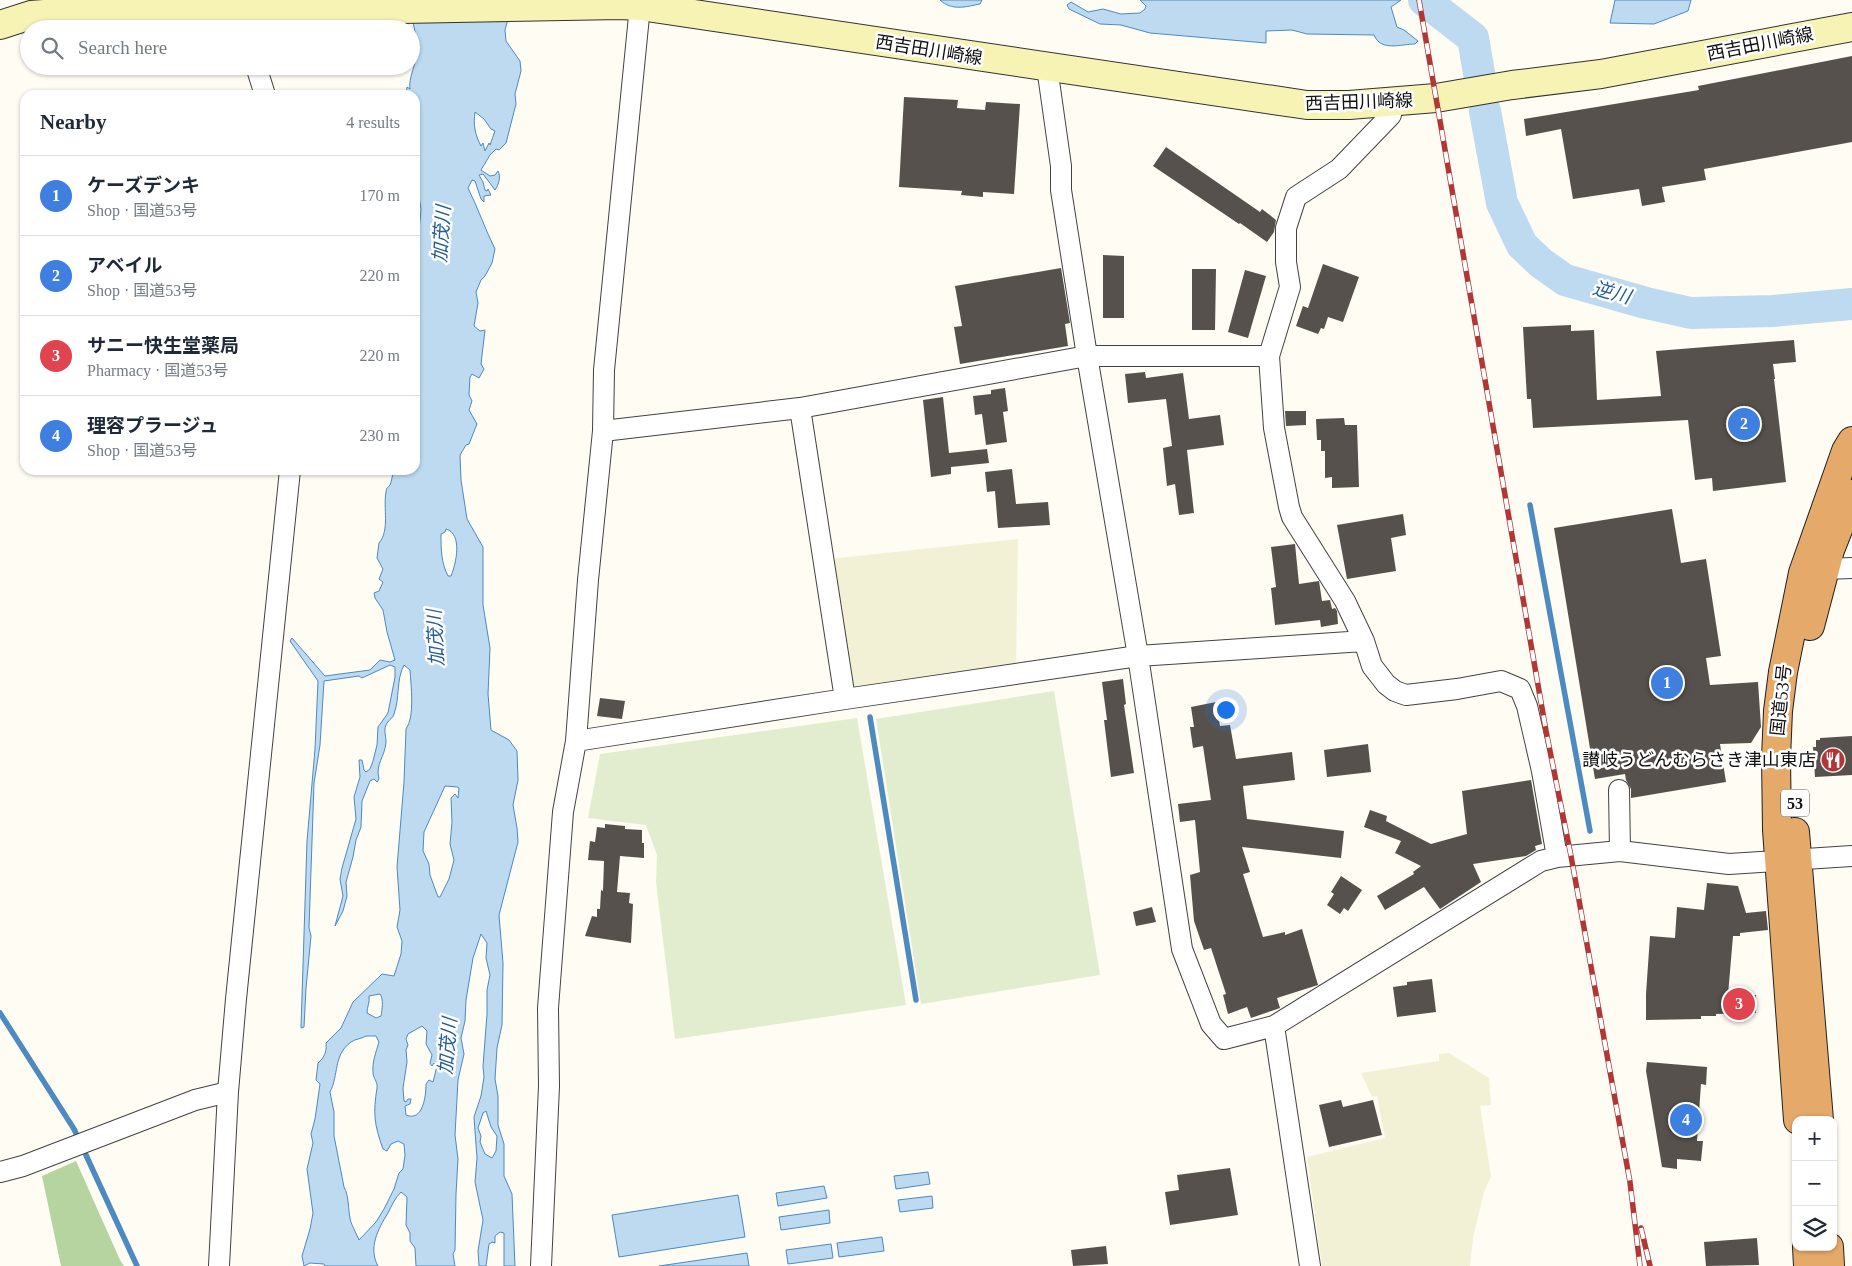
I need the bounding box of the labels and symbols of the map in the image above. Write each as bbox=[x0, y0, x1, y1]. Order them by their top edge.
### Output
street label: 西吉田川崎線 bbox=[1705, 24, 1815, 64]
street label: 西吉田川崎線 bbox=[874, 32, 984, 68]
street label: 西吉田川崎線 bbox=[1305, 90, 1413, 114]
water label: 加茂川 bbox=[429, 203, 454, 263]
water label: 逆川 bbox=[1591, 277, 1635, 308]
pin: 2 bbox=[1728, 405, 1760, 443]
water label: 加茂川 bbox=[423, 607, 447, 667]
street label: 国道53号 bbox=[1767, 663, 1795, 737]
pin: 1 bbox=[1651, 664, 1683, 702]
your location bbox=[1213, 697, 1239, 723]
restaurant icon: 讃岐うどんむらさき津山東店 bbox=[1820, 747, 1846, 773]
place label: 讃岐うどんむらさき津山東店 bbox=[1582, 750, 1816, 770]
road number: 53 bbox=[1781, 790, 1809, 816]
pin: 3 bbox=[1723, 985, 1755, 1023]
water label: 加茂川 bbox=[435, 1015, 461, 1075]
pin: 4 bbox=[1670, 1101, 1702, 1139]

